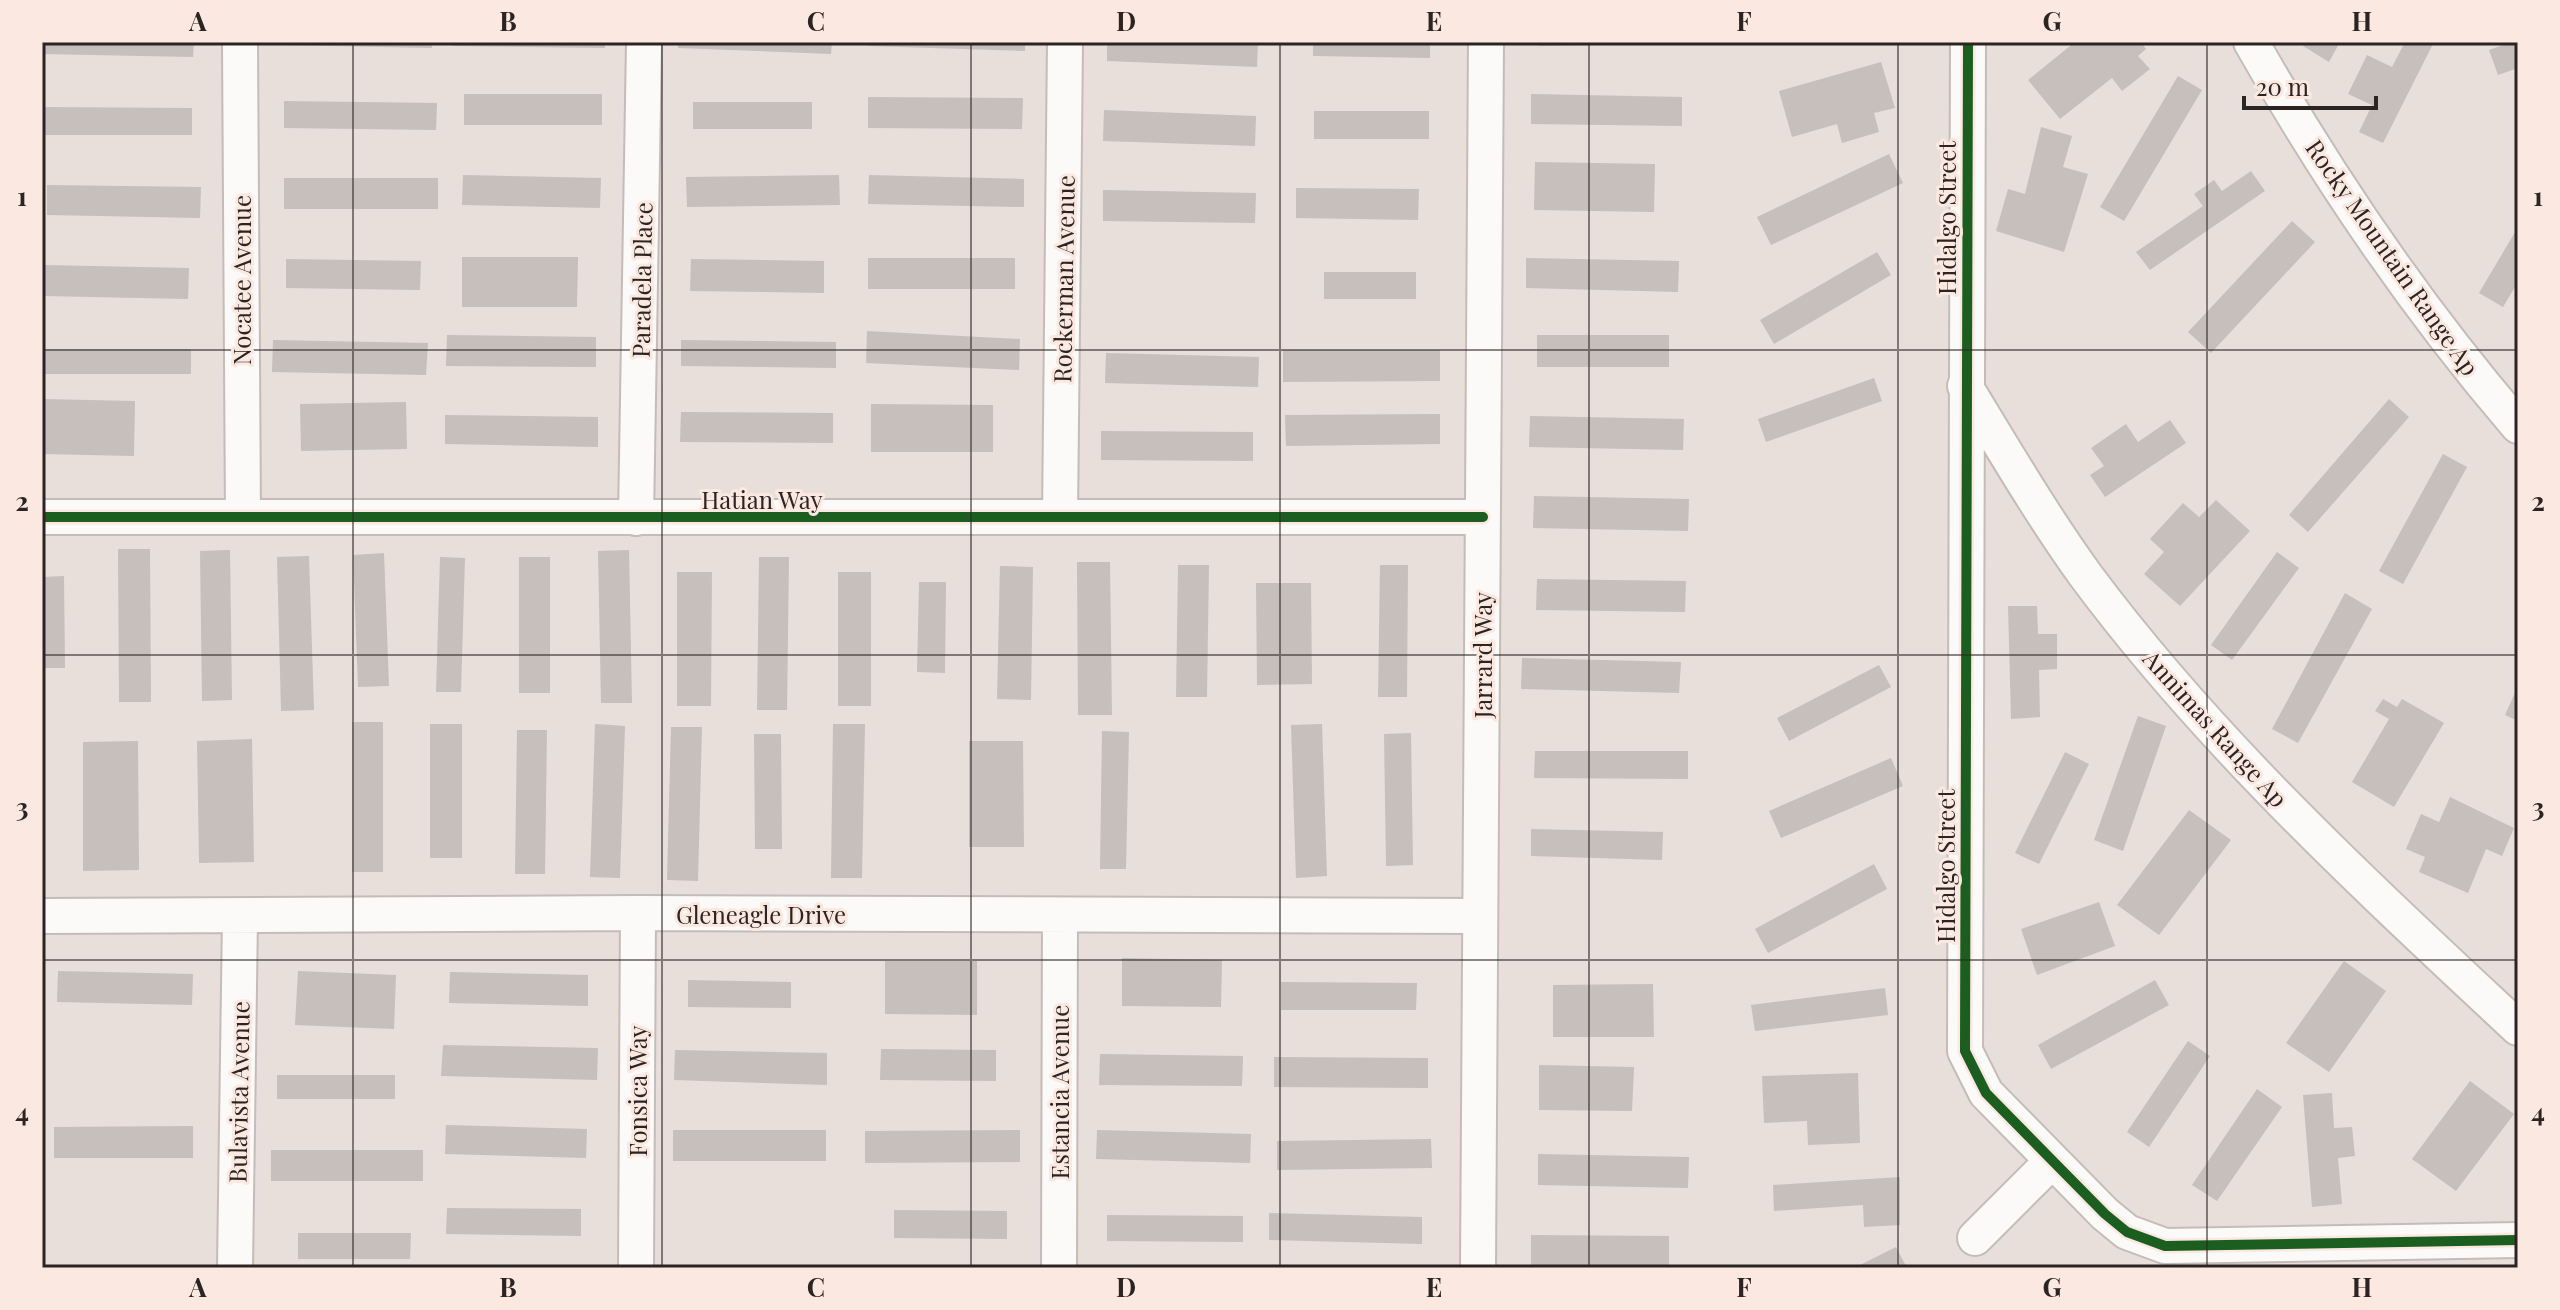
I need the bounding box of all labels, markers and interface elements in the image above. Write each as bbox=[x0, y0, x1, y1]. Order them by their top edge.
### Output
text: A bbox=[188, 3, 207, 38]
text: B bbox=[499, 3, 517, 38]
text: C bbox=[807, 3, 825, 38]
text: D bbox=[1116, 3, 1136, 38]
text: E bbox=[1426, 3, 1442, 38]
text: F bbox=[1736, 3, 1752, 38]
text: G bbox=[2042, 3, 2062, 38]
text: H bbox=[2352, 3, 2372, 38]
scale bar bbox=[2244, 60, 2376, 110]
text: 20 m bbox=[2256, 70, 2309, 102]
street label: Rocky Mountain Range Ap bbox=[2299, 133, 2487, 381]
street label: Hidalgo Street bbox=[1930, 141, 1962, 295]
street label: Rockerman Avenue bbox=[1045, 175, 1081, 383]
text: 1 bbox=[17, 178, 27, 213]
text: 1 bbox=[2533, 178, 2543, 213]
street label: Nocatee Avenue bbox=[225, 195, 257, 365]
street label: Paradela Place bbox=[624, 202, 658, 358]
text: 2 bbox=[15, 483, 29, 518]
street label: Hatian Way bbox=[701, 483, 823, 515]
text: 2 bbox=[2531, 483, 2545, 518]
street label: Jarrard Way bbox=[1466, 592, 1498, 719]
street label: Annimas Range Ap bbox=[2136, 642, 2295, 813]
text: 3 bbox=[16, 789, 28, 824]
street label: Hidalgo Street bbox=[1929, 789, 1961, 943]
text: 3 bbox=[2532, 789, 2544, 824]
street label: Gleneagle Drive bbox=[676, 898, 846, 930]
street label: Bulavista Avenue bbox=[220, 1001, 256, 1183]
street label: Estancia Avenue bbox=[1043, 1005, 1075, 1179]
street label: Fonsica Way bbox=[621, 1025, 653, 1157]
text: 4 bbox=[15, 1094, 29, 1129]
text: 4 bbox=[2531, 1094, 2545, 1129]
text: A bbox=[188, 1269, 207, 1304]
text: B bbox=[499, 1269, 517, 1304]
text: C bbox=[807, 1269, 825, 1304]
text: D bbox=[1116, 1269, 1136, 1304]
text: E bbox=[1426, 1269, 1442, 1304]
text: F bbox=[1736, 1269, 1752, 1304]
text: G bbox=[2042, 1269, 2062, 1304]
text: H bbox=[2352, 1269, 2372, 1304]

